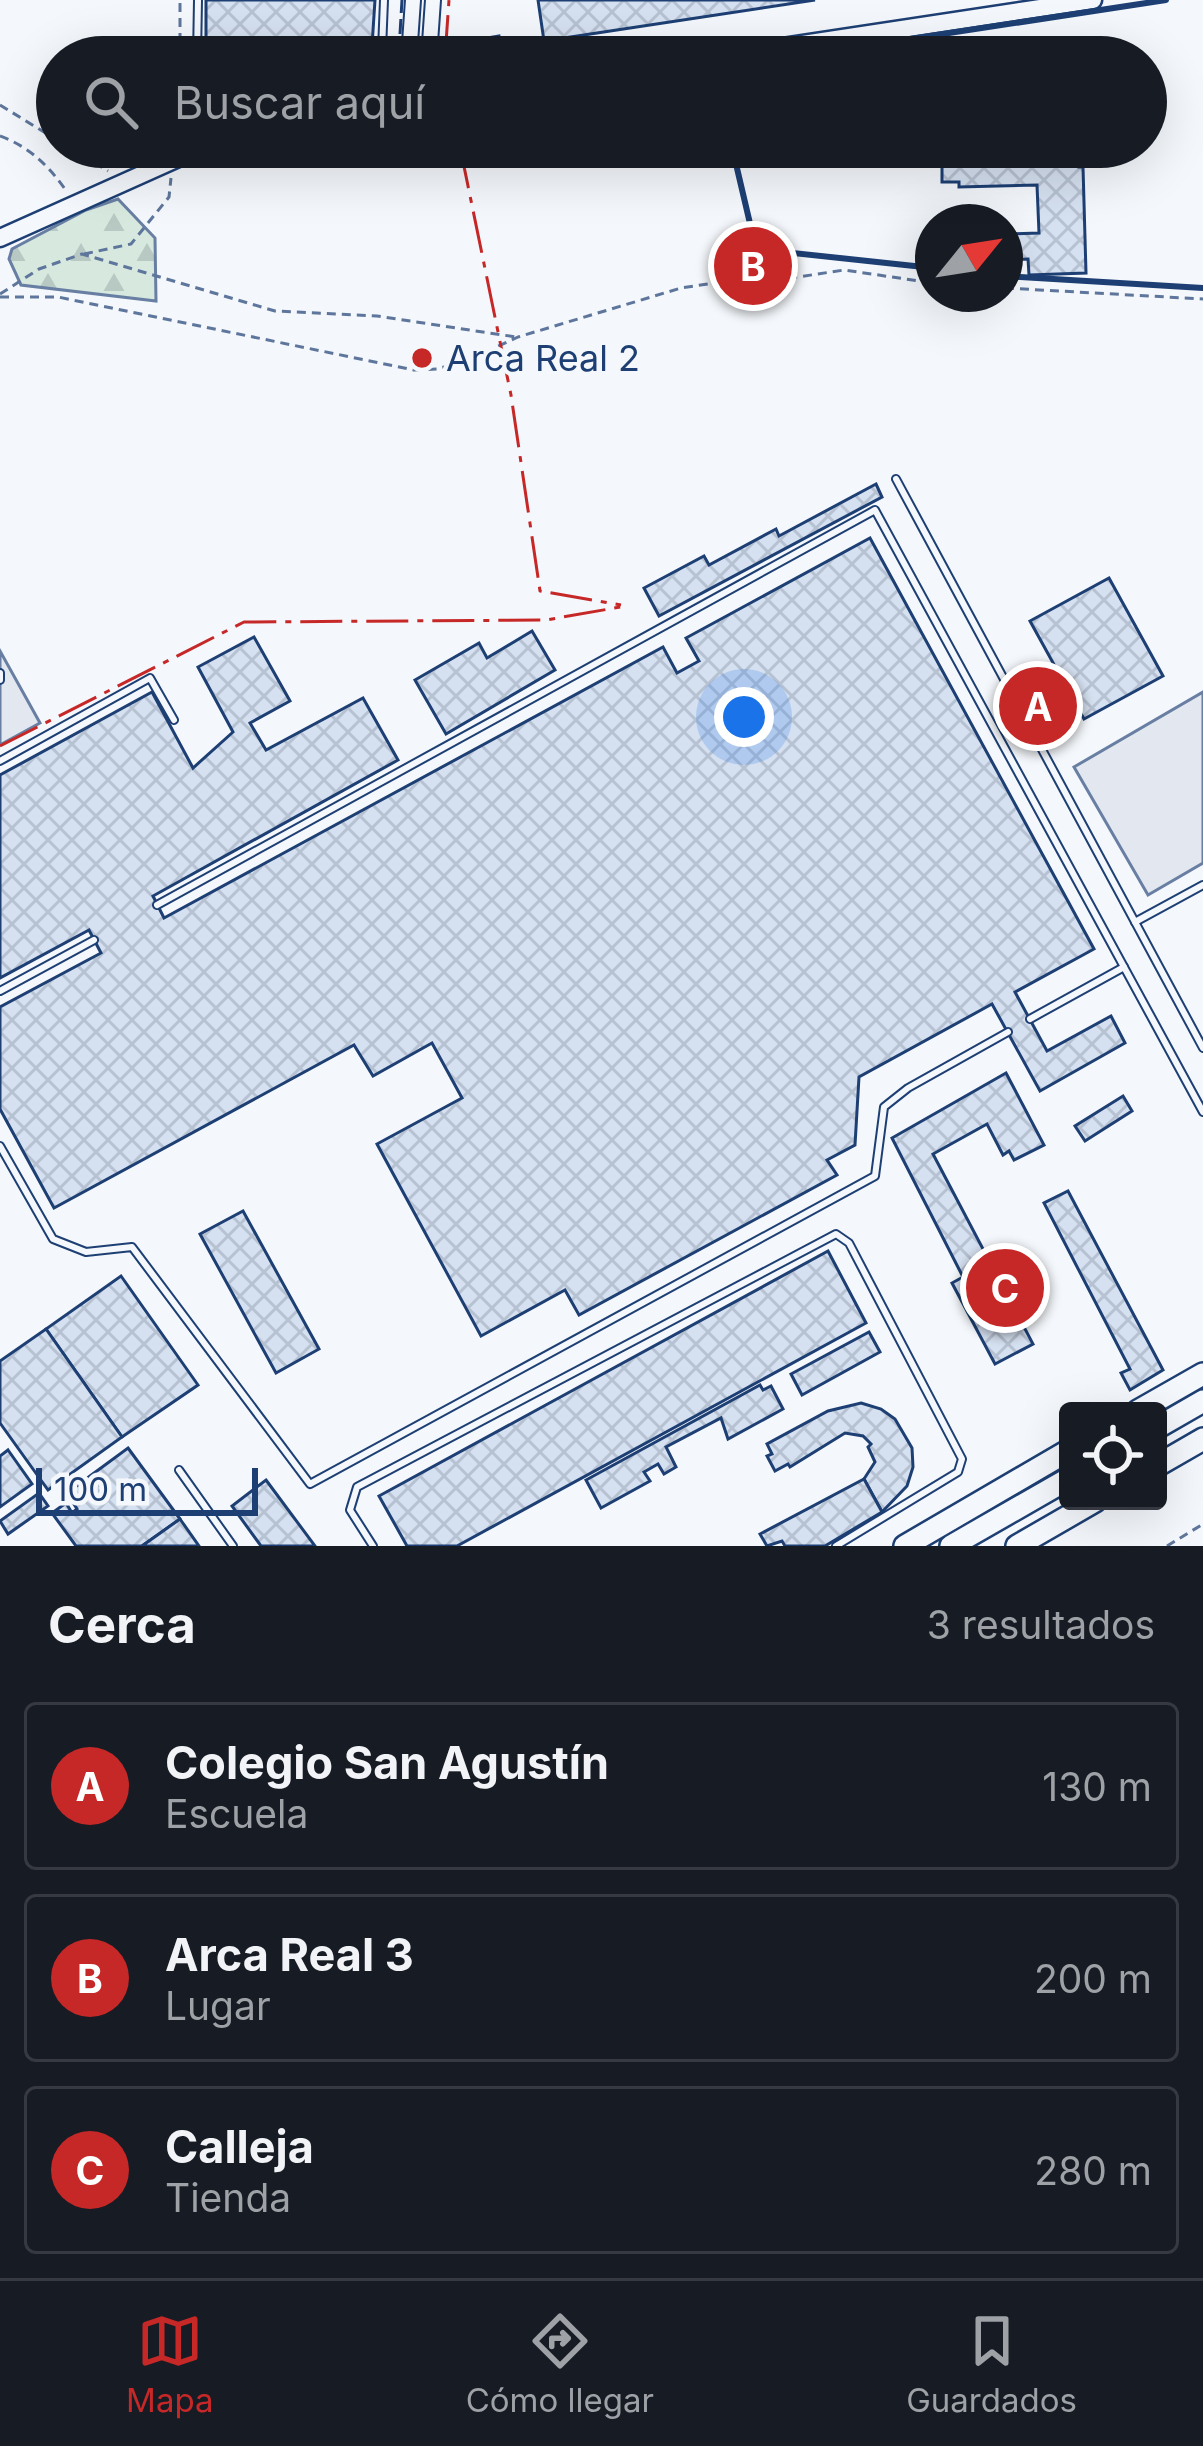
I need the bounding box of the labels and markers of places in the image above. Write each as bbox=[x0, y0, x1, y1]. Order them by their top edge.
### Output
pin: B bbox=[714, 221, 792, 311]
place label: Arca Real 2 bbox=[446, 336, 640, 380]
marker: Arca Real 2 bbox=[409, 345, 435, 371]
pin: A bbox=[999, 661, 1077, 751]
pin: C bbox=[966, 1243, 1044, 1333]

